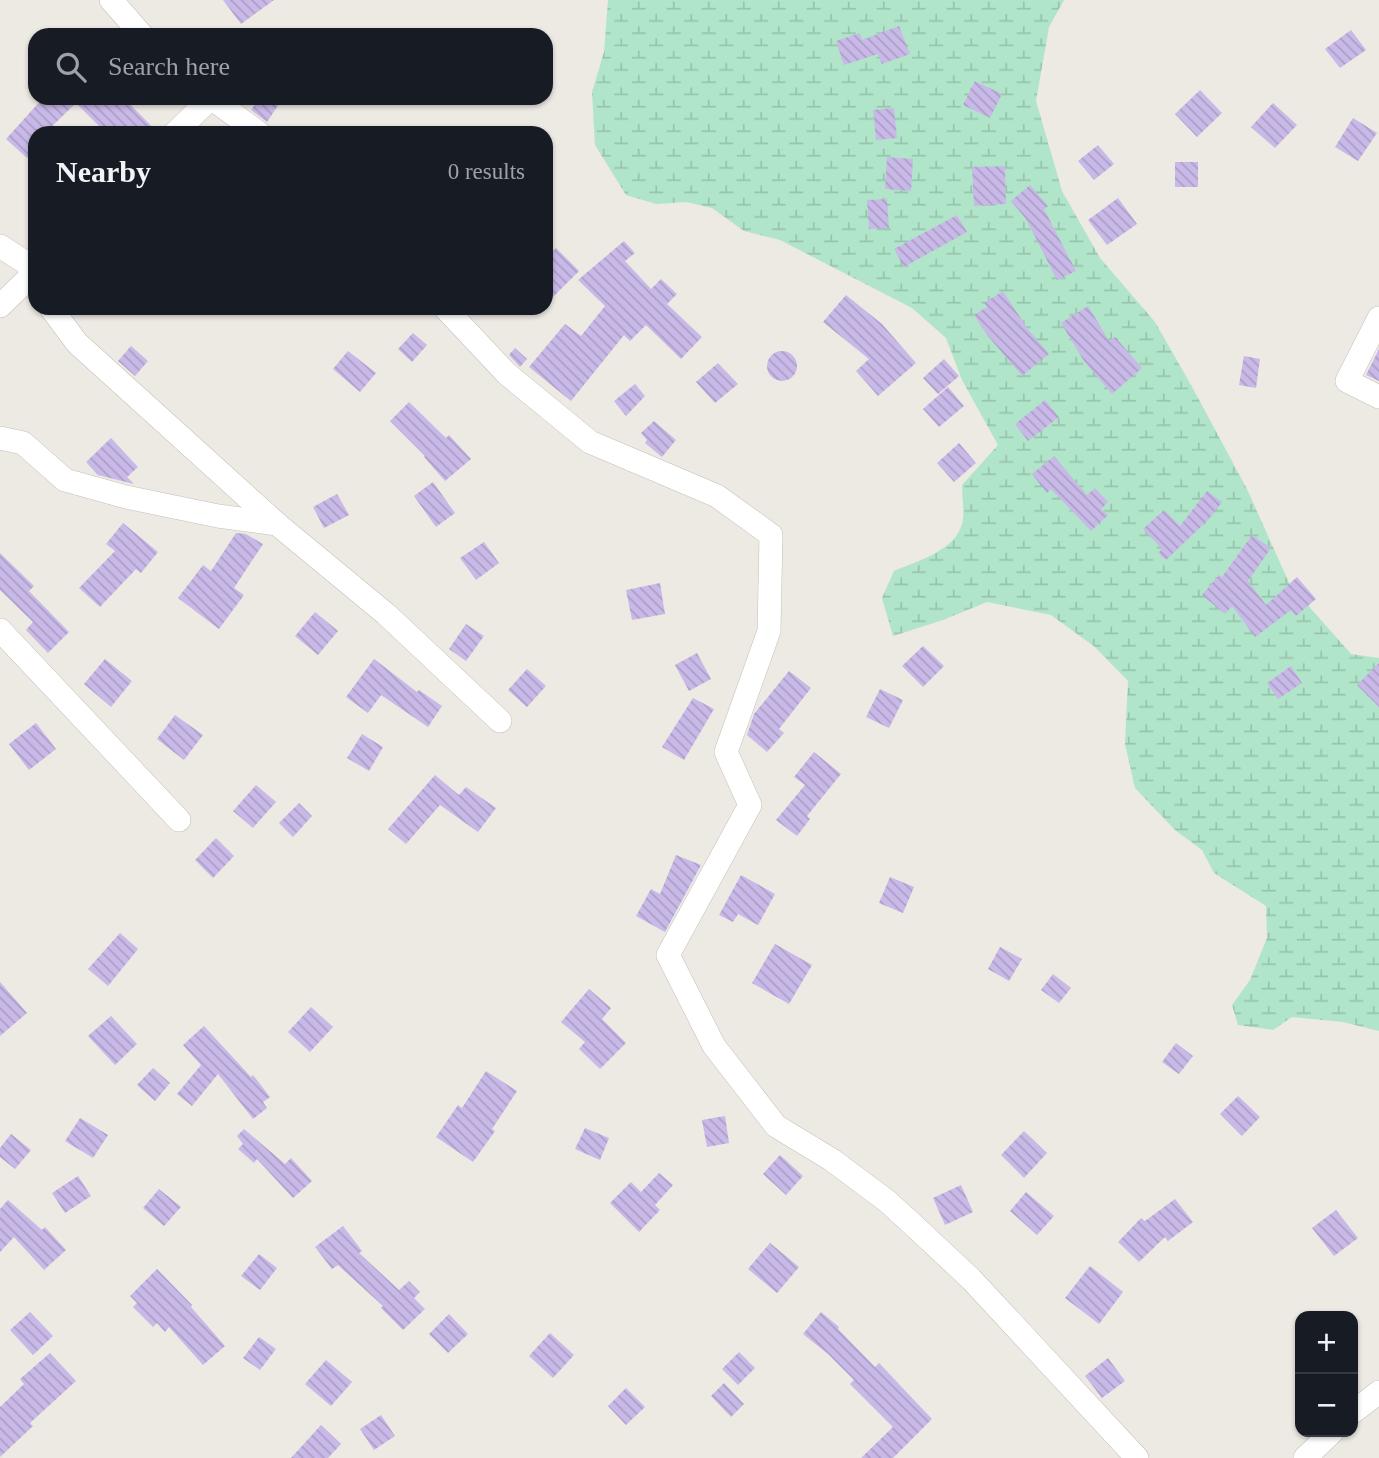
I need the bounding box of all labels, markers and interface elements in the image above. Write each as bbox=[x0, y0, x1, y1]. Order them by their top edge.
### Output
search box bbox=[28, 28, 553, 105]
icon: search bbox=[52, 48, 90, 86]
text: Search here bbox=[108, 52, 230, 81]
text: Nearby bbox=[56, 155, 151, 188]
text: 0 results bbox=[448, 159, 525, 184]
map controls bbox=[1295, 1311, 1358, 1437]
button: + bbox=[1295, 1311, 1358, 1374]
button: − bbox=[1295, 1374, 1358, 1437]

